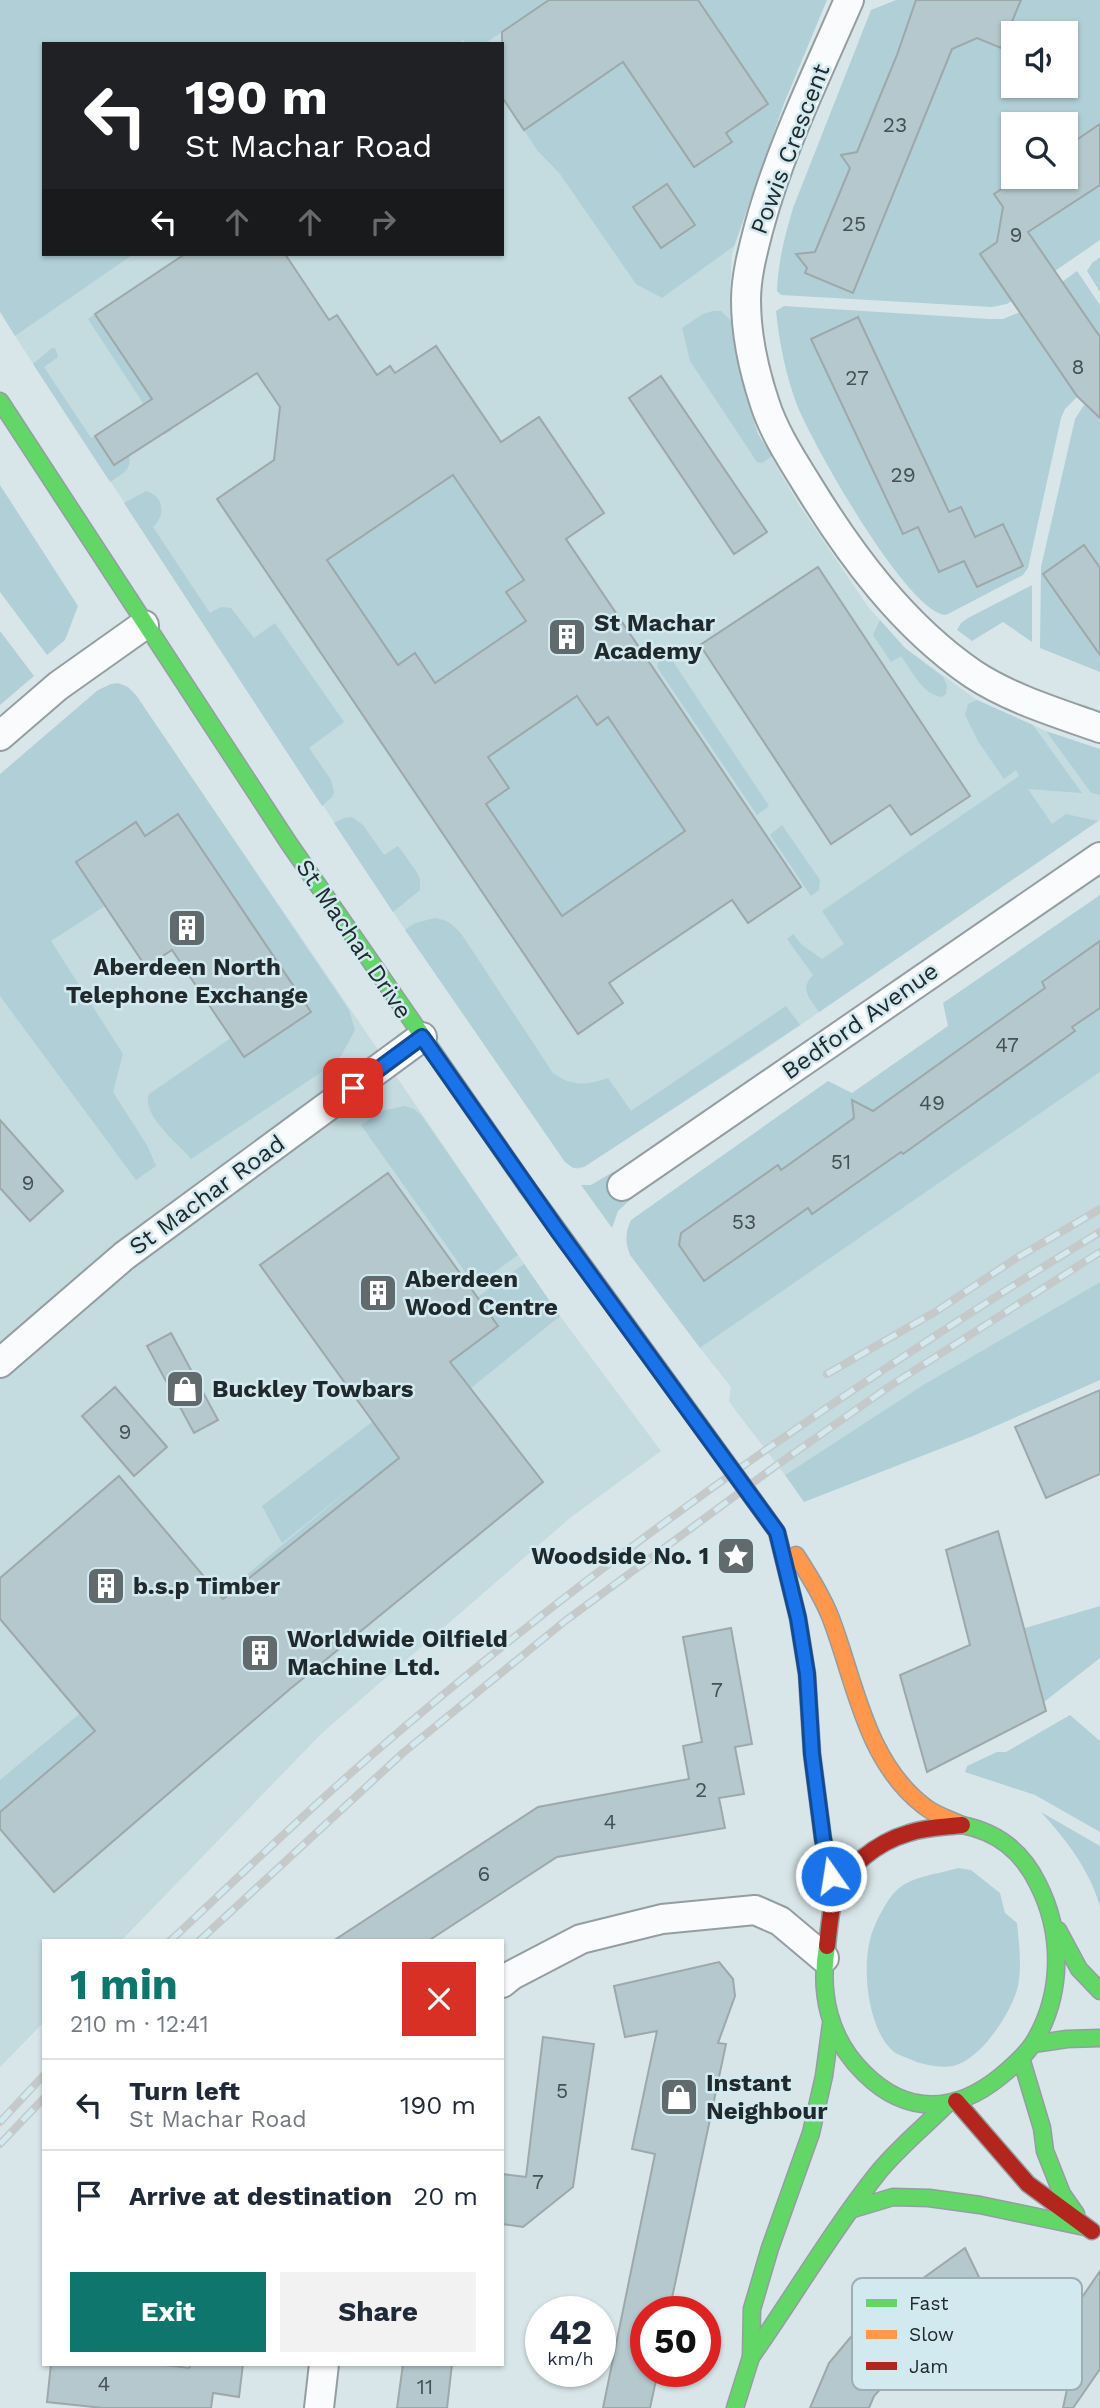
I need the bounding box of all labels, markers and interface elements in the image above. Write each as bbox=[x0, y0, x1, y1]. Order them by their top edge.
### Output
map controls bbox=[1001, 21, 1078, 189]
button: sound bbox=[1001, 21, 1078, 98]
street label: Powis Crescent bbox=[745, 60, 835, 238]
text: 190 m bbox=[185, 68, 328, 126]
icon: left bbox=[70, 70, 161, 161]
house number: 23 bbox=[883, 112, 907, 137]
button: search bbox=[1001, 112, 1078, 189]
text: St Machar Road bbox=[185, 127, 432, 165]
icon: left bbox=[145, 203, 183, 241]
icon: ahead bbox=[218, 203, 256, 241]
icon: ahead bbox=[291, 203, 329, 241]
icon: right bbox=[364, 203, 402, 241]
house number: 25 bbox=[842, 211, 866, 236]
house number: 9 bbox=[1010, 222, 1022, 247]
house number: 8 bbox=[1072, 354, 1084, 379]
house number: 27 bbox=[845, 365, 869, 390]
house number: 29 bbox=[890, 462, 916, 487]
place label: St Machar Academy bbox=[594, 609, 716, 665]
building icon: St Machar Academy bbox=[546, 616, 588, 658]
street label: St Machar Drive bbox=[290, 854, 418, 1024]
building icon: Aberdeen North Telephone Exchange bbox=[166, 907, 208, 949]
place label: Aberdeen North Telephone Exchange bbox=[66, 953, 308, 1009]
street label: Bedford Avenue bbox=[776, 957, 944, 1085]
house number: 47 bbox=[995, 1032, 1019, 1057]
pin bbox=[323, 1058, 383, 1118]
icon: arrive bbox=[334, 1069, 372, 1107]
house number: 49 bbox=[919, 1090, 945, 1115]
street label: St Machar Road bbox=[124, 1129, 290, 1261]
house number: 51 bbox=[831, 1149, 851, 1174]
house number: 9 bbox=[22, 1170, 34, 1195]
house number: 53 bbox=[732, 1209, 756, 1234]
place label: Aberdeen Wood Centre bbox=[405, 1265, 558, 1321]
building icon: Aberdeen Wood Centre bbox=[357, 1272, 399, 1314]
shop icon: Buckley Towbars bbox=[164, 1368, 206, 1410]
place label: Buckley Towbars bbox=[212, 1375, 414, 1403]
house number: 9 bbox=[119, 1419, 131, 1444]
place icon: Woodside No. 1 bbox=[715, 1535, 757, 1577]
place label: Woodside No. 1 bbox=[531, 1542, 709, 1570]
building icon: b.s.p Timber bbox=[85, 1565, 127, 1607]
place label: b.s.p Timber bbox=[133, 1572, 281, 1600]
place label: Worldwide Oilfield Machine Ltd. bbox=[287, 1625, 508, 1681]
building icon: Worldwide Oilfield Machine Ltd. bbox=[239, 1632, 281, 1674]
house number: 7 bbox=[711, 1677, 723, 1702]
house number: 2 bbox=[695, 1777, 707, 1802]
house number: 4 bbox=[604, 1809, 616, 1834]
position arrow bbox=[794, 1839, 868, 1913]
house number: 6 bbox=[478, 1861, 490, 1886]
text: 1 min bbox=[70, 1960, 178, 2009]
button: close bbox=[402, 1962, 476, 2036]
text: 210 m · 12:41 bbox=[70, 2011, 209, 2038]
place label: Instant Neighbour bbox=[706, 2069, 828, 2125]
text: Turn left bbox=[129, 2076, 240, 2106]
shop icon: Instant Neighbour bbox=[658, 2076, 700, 2118]
house number: 5 bbox=[556, 2078, 568, 2103]
icon: left bbox=[70, 2086, 108, 2124]
text: 190 m bbox=[400, 2090, 476, 2120]
text: St Machar Road bbox=[129, 2106, 307, 2133]
house number: 7 bbox=[532, 2169, 544, 2194]
icon: arrive bbox=[70, 2177, 108, 2215]
text: Arrive at destination bbox=[129, 2181, 392, 2211]
text: 20 m bbox=[413, 2181, 478, 2211]
button: Exit bbox=[70, 2272, 266, 2352]
button: Share bbox=[280, 2272, 476, 2352]
legend bbox=[852, 2278, 1082, 2390]
text: Fast bbox=[909, 2292, 948, 2315]
speed limit sign: 50 bbox=[630, 2296, 721, 2387]
text: 42 bbox=[549, 2311, 592, 2353]
text: Slow bbox=[909, 2323, 954, 2346]
text: km/h bbox=[547, 2348, 594, 2369]
text: Jam bbox=[909, 2355, 948, 2378]
house number: 4 bbox=[98, 2371, 110, 2396]
house number: 11 bbox=[417, 2374, 433, 2399]

